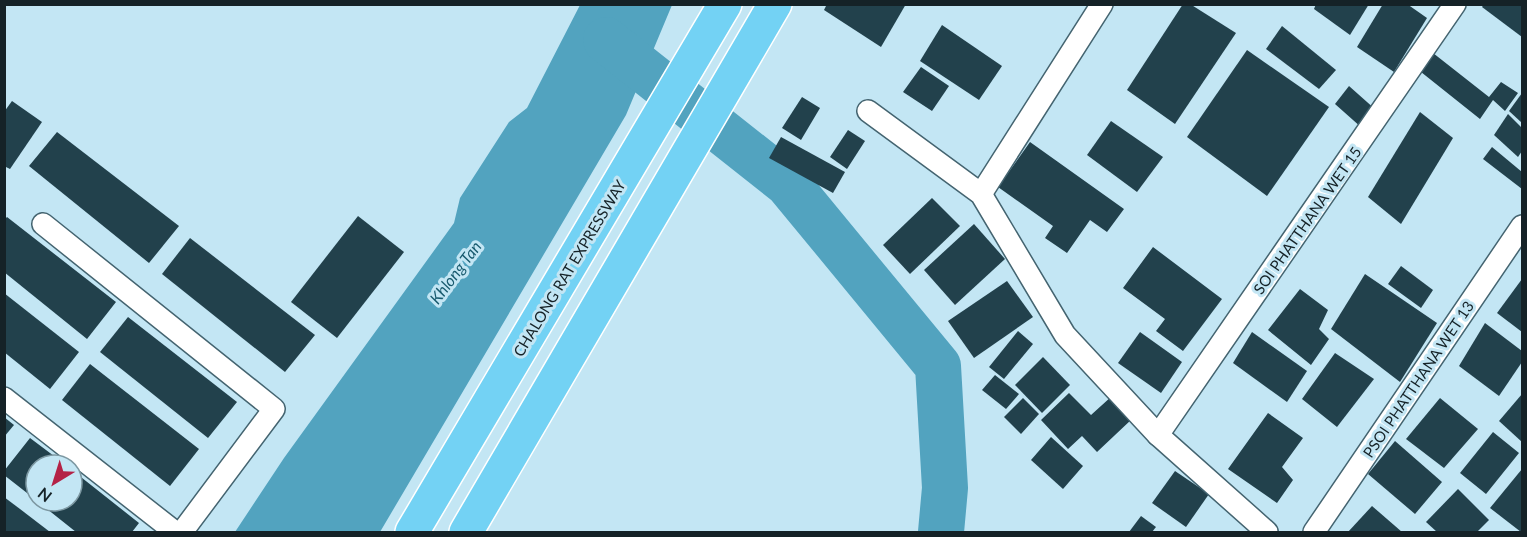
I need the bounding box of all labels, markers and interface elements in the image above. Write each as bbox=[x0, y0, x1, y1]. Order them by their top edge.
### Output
street label: SOI PHATTHANA WET 15 bbox=[1249, 143, 1365, 297]
street label: CHALONG RAT EXPRESSWAY bbox=[509, 176, 629, 360]
water label: Khlong Tan bbox=[425, 237, 485, 307]
street label: PSOI PHATTHANA WET 13 bbox=[1359, 297, 1477, 461]
north arrow bbox=[24, 453, 84, 513]
text: N bbox=[34, 484, 55, 506]

